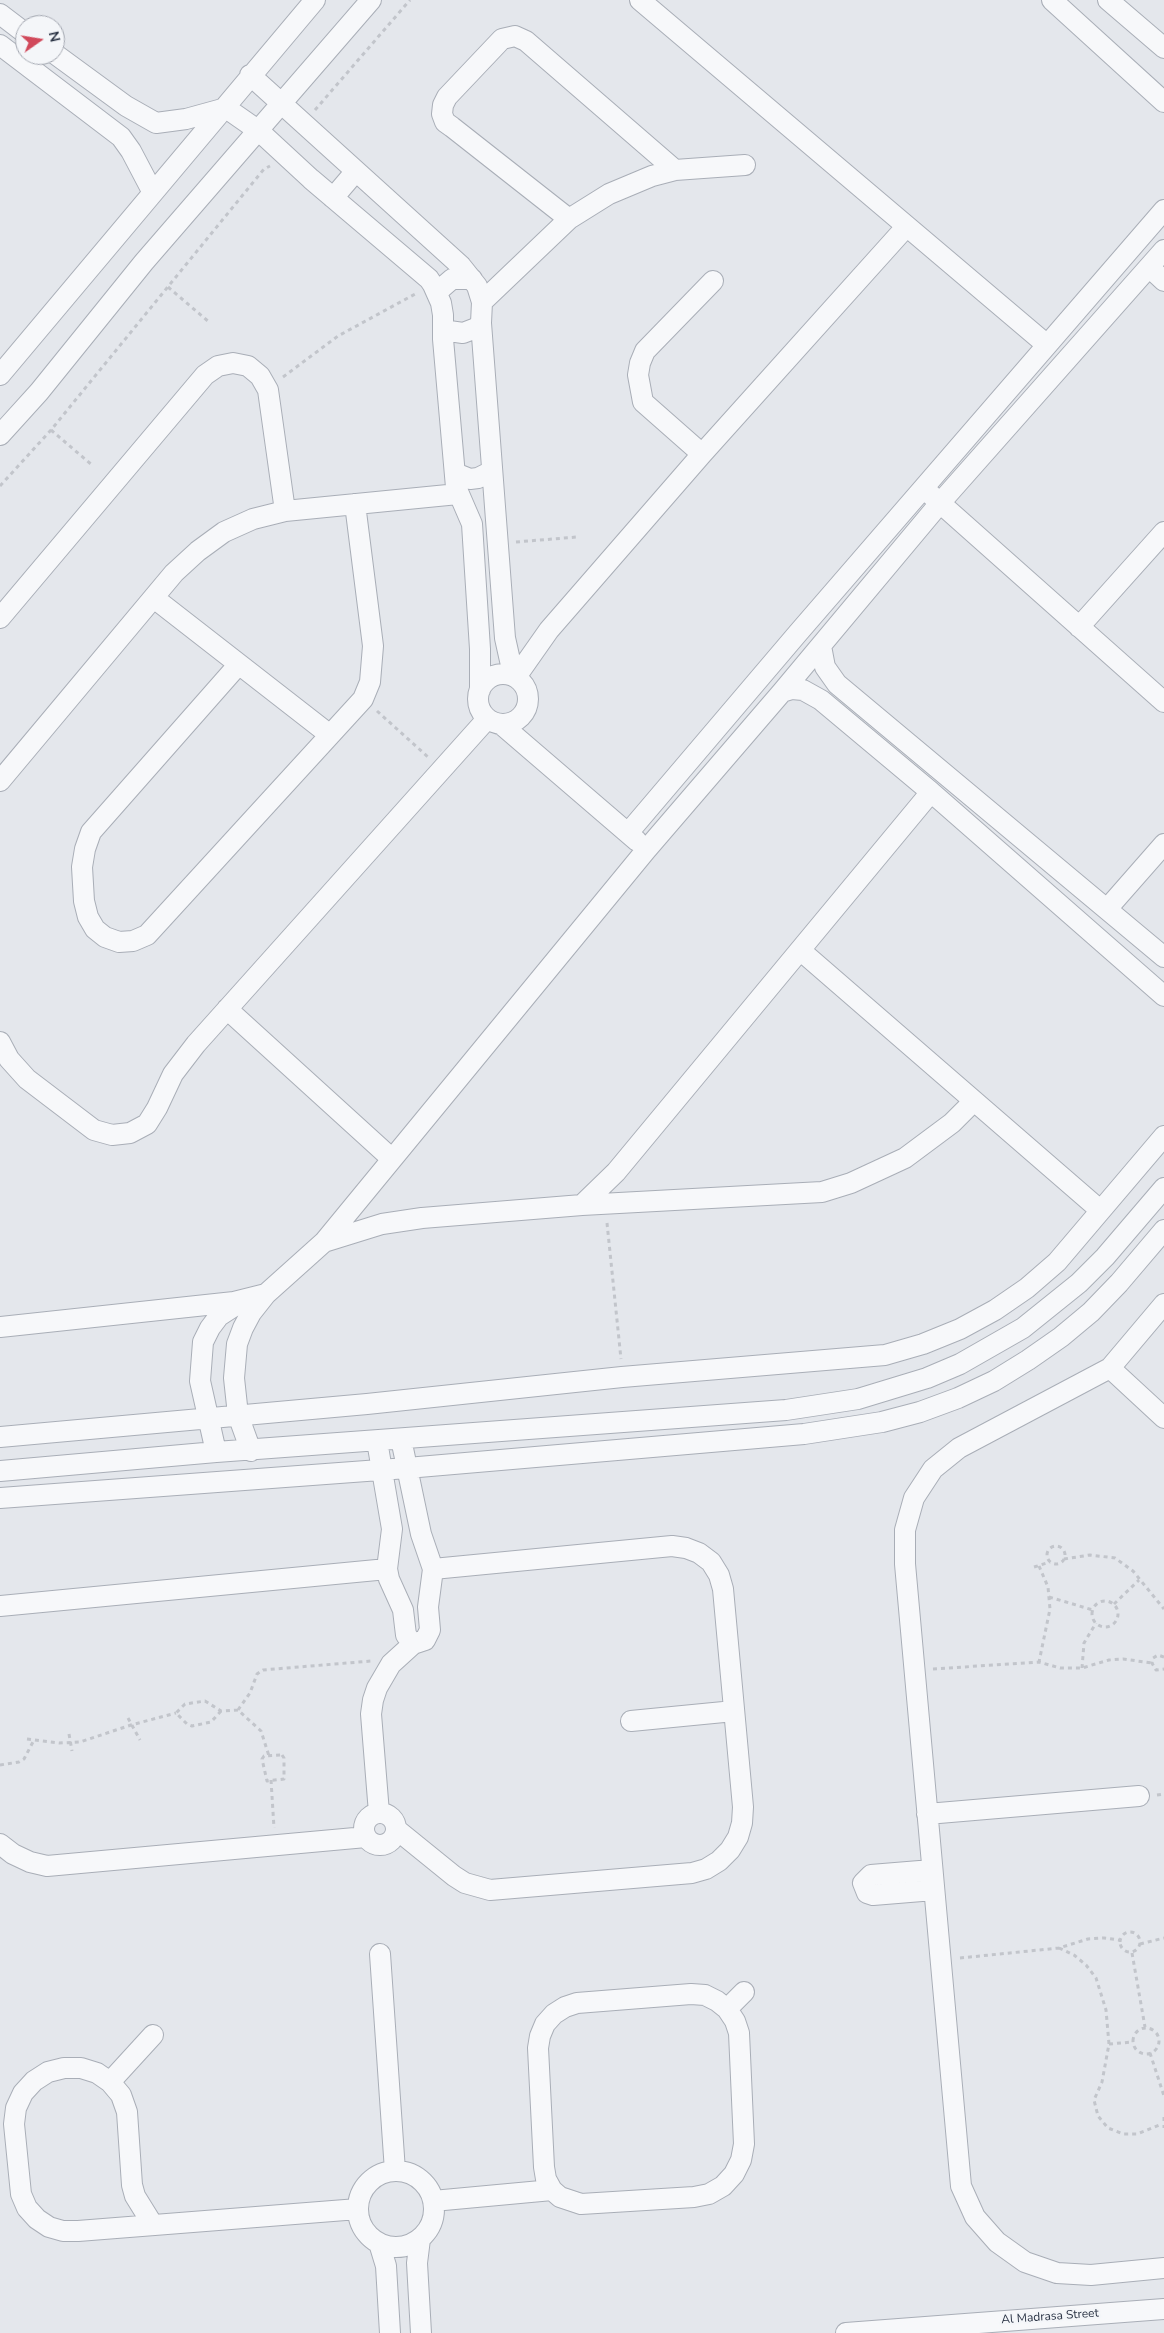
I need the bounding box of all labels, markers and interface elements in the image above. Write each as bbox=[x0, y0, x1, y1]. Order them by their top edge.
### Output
north arrow bbox=[15, 15, 65, 65]
text: N bbox=[44, 29, 65, 44]
street label: Al Madrasa Street bbox=[1001, 2306, 1099, 2328]

